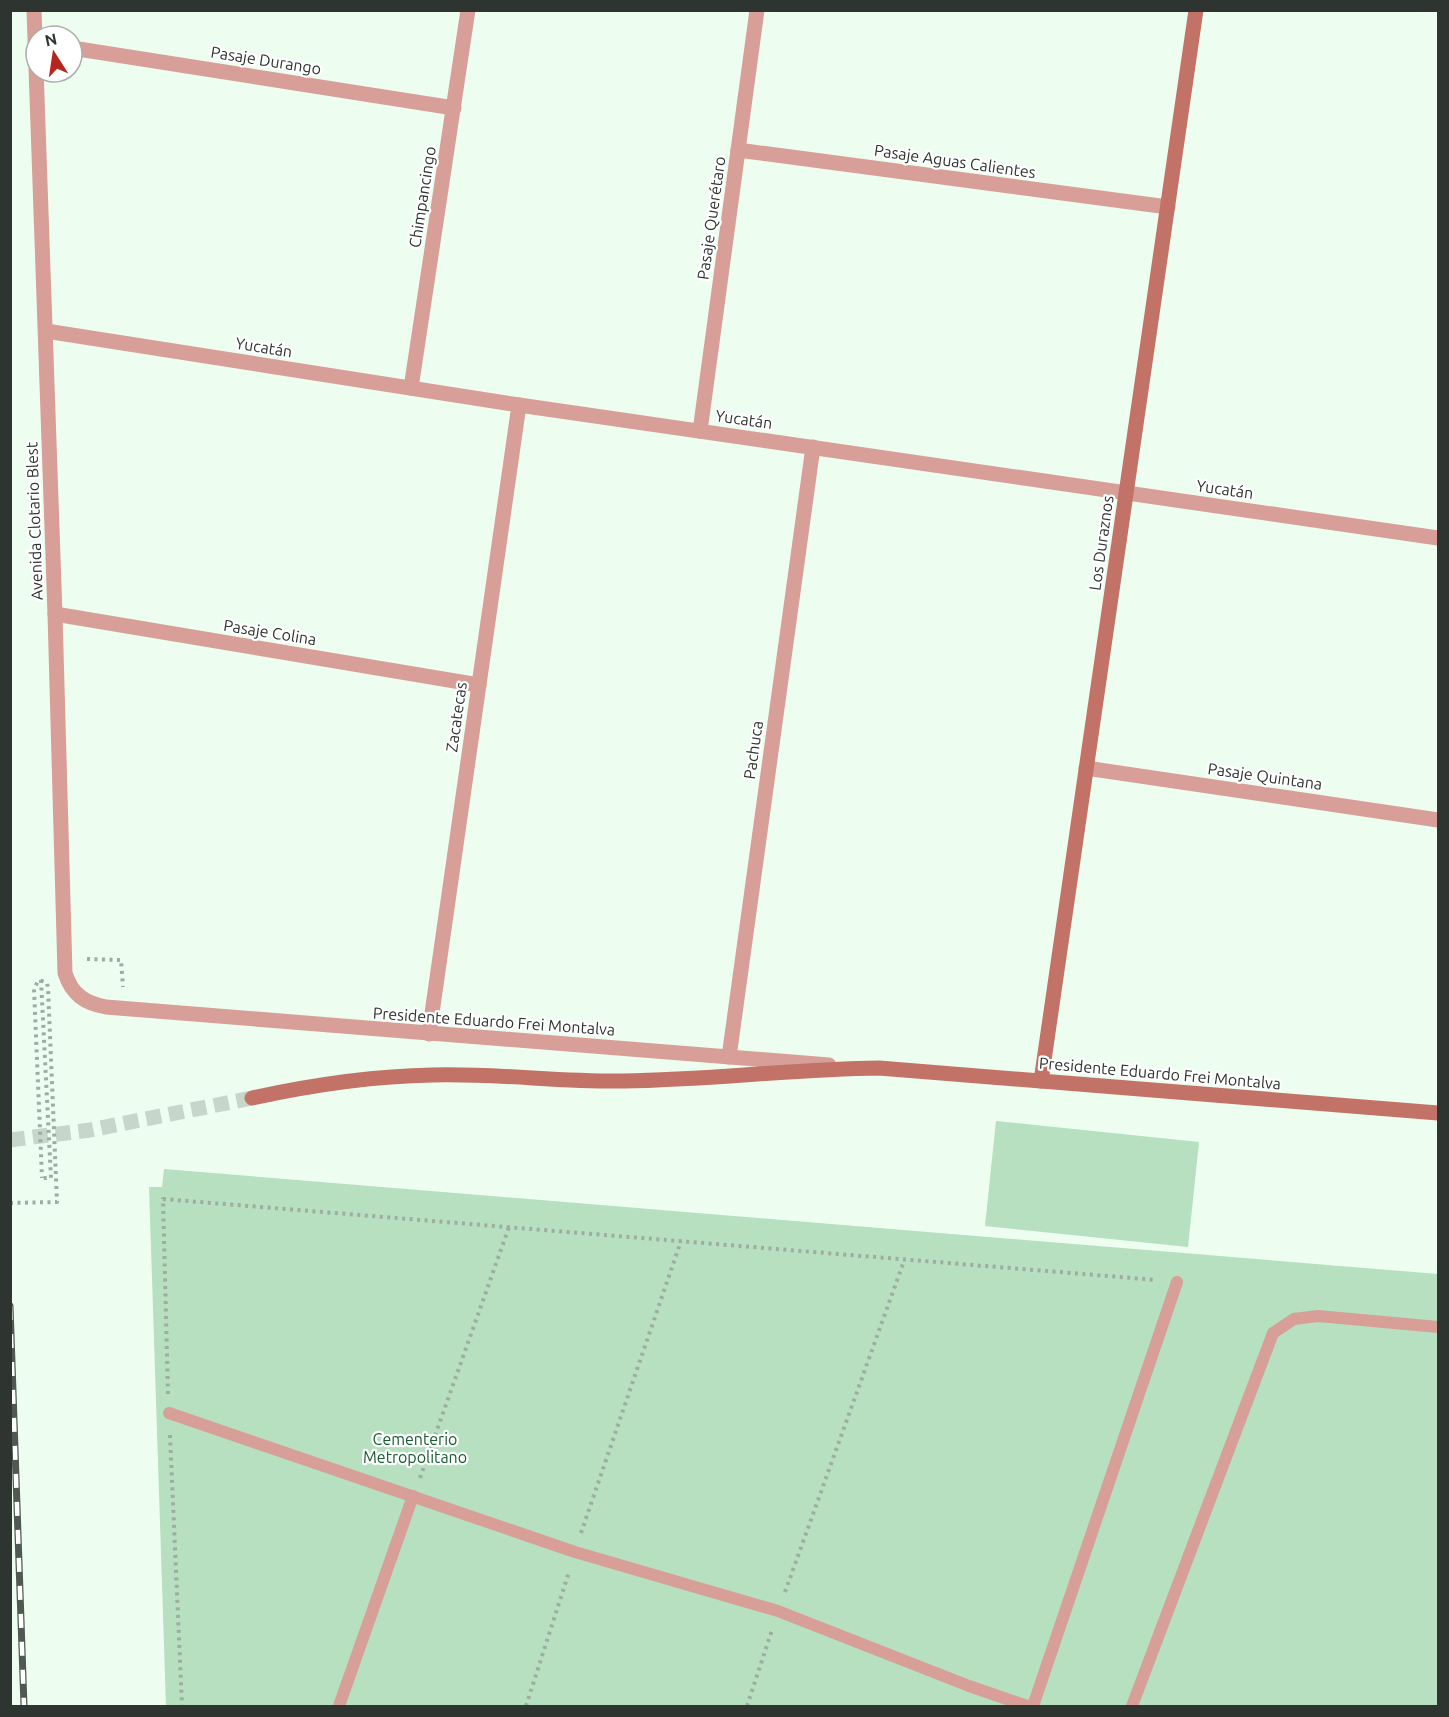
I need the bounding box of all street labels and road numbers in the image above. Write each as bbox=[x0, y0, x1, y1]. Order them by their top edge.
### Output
street label: Pasaje Durango bbox=[209, 42, 323, 78]
street label: Pasaje Aguas Calientes bbox=[873, 141, 1037, 181]
street label: Chimpancingo bbox=[405, 145, 439, 249]
street label: Pasaje Querétaro bbox=[693, 155, 729, 281]
street label: Yucatán bbox=[234, 334, 294, 360]
street label: Yucatán bbox=[714, 406, 774, 432]
street label: Avenida Clotario Blest bbox=[22, 441, 46, 600]
street label: Yucatán bbox=[1195, 476, 1255, 502]
street label: Los Duraznos bbox=[1085, 494, 1117, 592]
street label: Pasaje Colina bbox=[222, 616, 318, 648]
street label: Zacatecas bbox=[442, 681, 470, 753]
street label: Pachuca bbox=[740, 720, 766, 780]
street label: Pasaje Quintana bbox=[1206, 759, 1324, 793]
street label: Presidente Eduardo Frei Montalva bbox=[372, 1004, 616, 1038]
street label: Presidente Eduardo Frei Montalva bbox=[1038, 1053, 1282, 1093]

